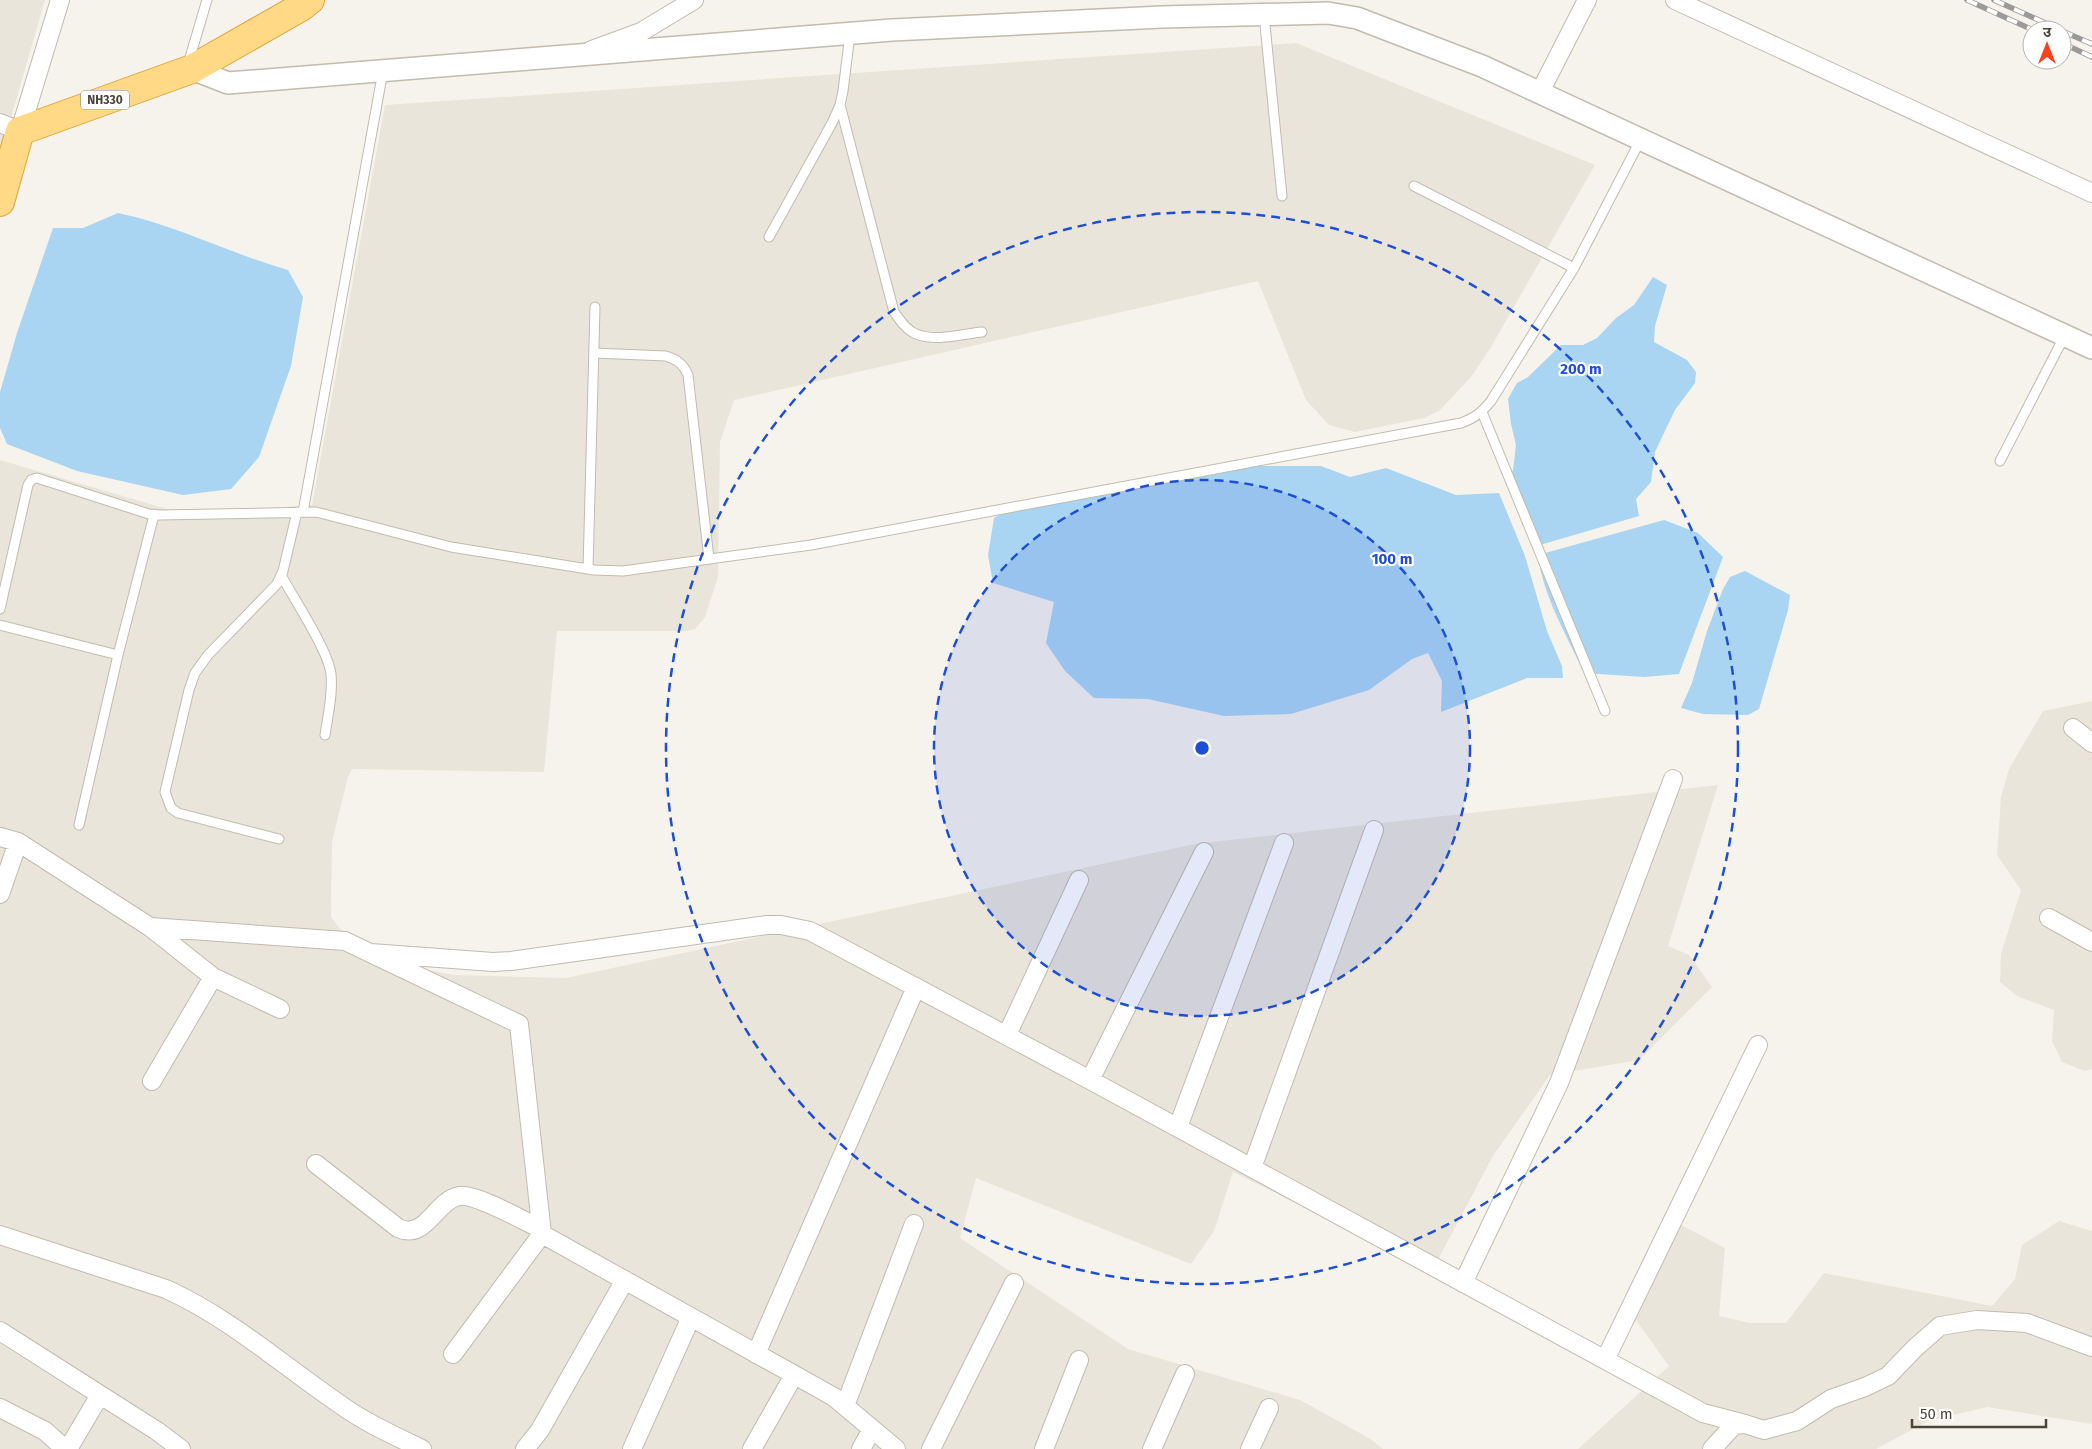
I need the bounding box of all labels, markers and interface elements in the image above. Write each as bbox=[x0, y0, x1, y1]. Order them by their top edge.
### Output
north arrow bbox=[2022, 20, 2072, 70]
text: उ bbox=[2043, 24, 2052, 41]
road number: NH330 bbox=[81, 90, 129, 110]
text: 200 m bbox=[1560, 360, 1602, 378]
text: 100 m bbox=[1372, 550, 1412, 568]
centre of rings bbox=[1193, 739, 1211, 757]
scale bar bbox=[1912, 1396, 2046, 1428]
text: 50 m bbox=[1920, 1405, 1953, 1423]

